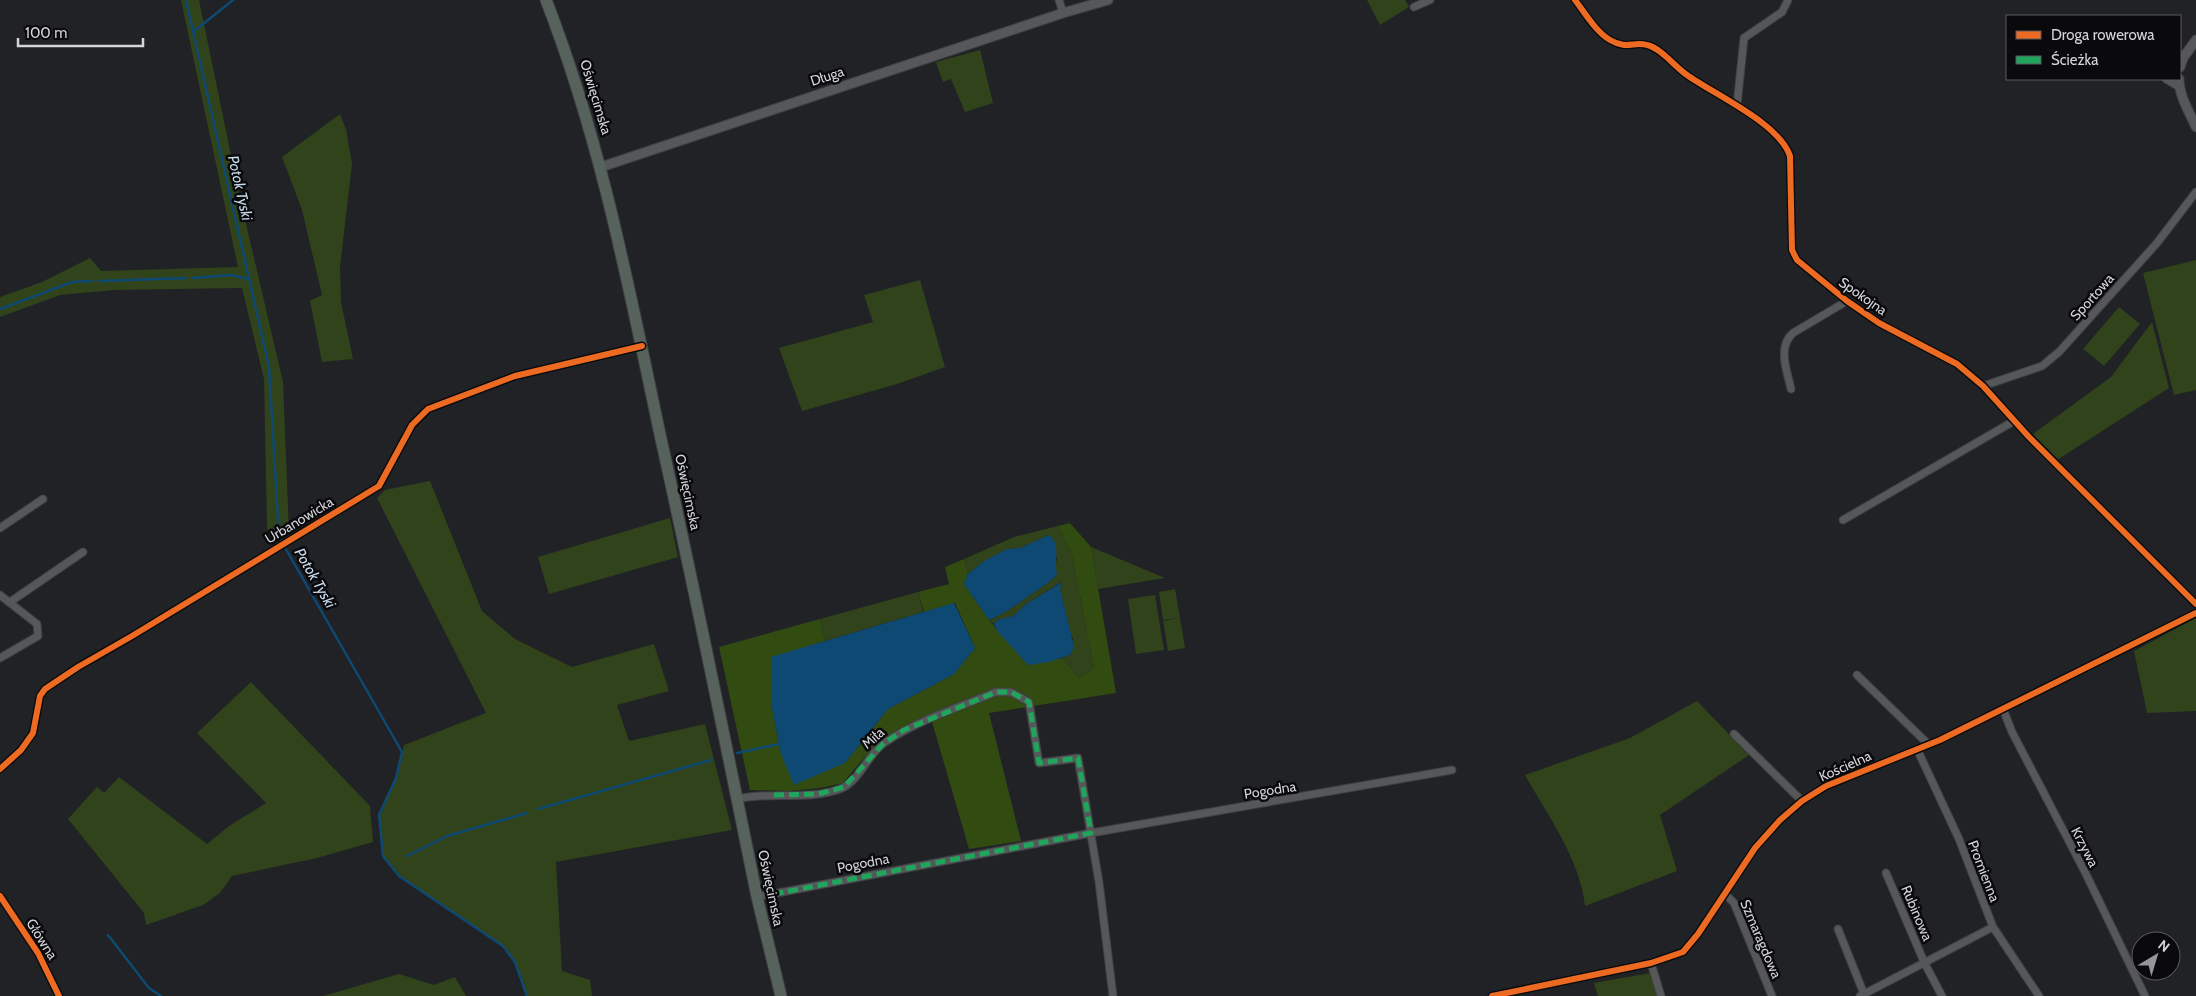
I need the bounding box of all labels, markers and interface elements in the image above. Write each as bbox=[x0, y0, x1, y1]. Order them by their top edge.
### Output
scale bar bbox=[18, 15, 142, 47]
legend bbox=[2006, 15, 2181, 80]
text: 100 m bbox=[25, 24, 67, 42]
text: Droga rowerowa bbox=[2051, 26, 2155, 44]
text: Ścieżka bbox=[2051, 50, 2099, 69]
street label: Oświęcimska bbox=[576, 57, 616, 137]
street label: Długa bbox=[808, 62, 846, 90]
water label: Potok Tyski bbox=[224, 154, 256, 223]
street label: Sportowa bbox=[2066, 270, 2118, 324]
street label: Spokojna bbox=[1835, 273, 1891, 319]
street label: Oświęcimska bbox=[671, 452, 705, 532]
street label: Urbanowicka bbox=[261, 492, 337, 547]
water label: Potok Tyski bbox=[291, 545, 340, 612]
street label: Miła bbox=[858, 723, 888, 753]
street label: Kościelna bbox=[1816, 746, 1874, 785]
street label: Pogodna bbox=[1243, 777, 1298, 803]
street label: Krzywa bbox=[2067, 824, 2103, 870]
street label: Promienna bbox=[1964, 838, 2004, 905]
street label: Oświęcimska bbox=[754, 848, 788, 928]
street label: Pogodna bbox=[836, 849, 891, 877]
street label: Rubinowa bbox=[1897, 883, 1937, 944]
street label: Szmaragdowa bbox=[1736, 897, 1786, 981]
street label: Główna bbox=[22, 915, 62, 963]
north arrow bbox=[2131, 931, 2181, 981]
text: N bbox=[2155, 936, 2173, 956]

